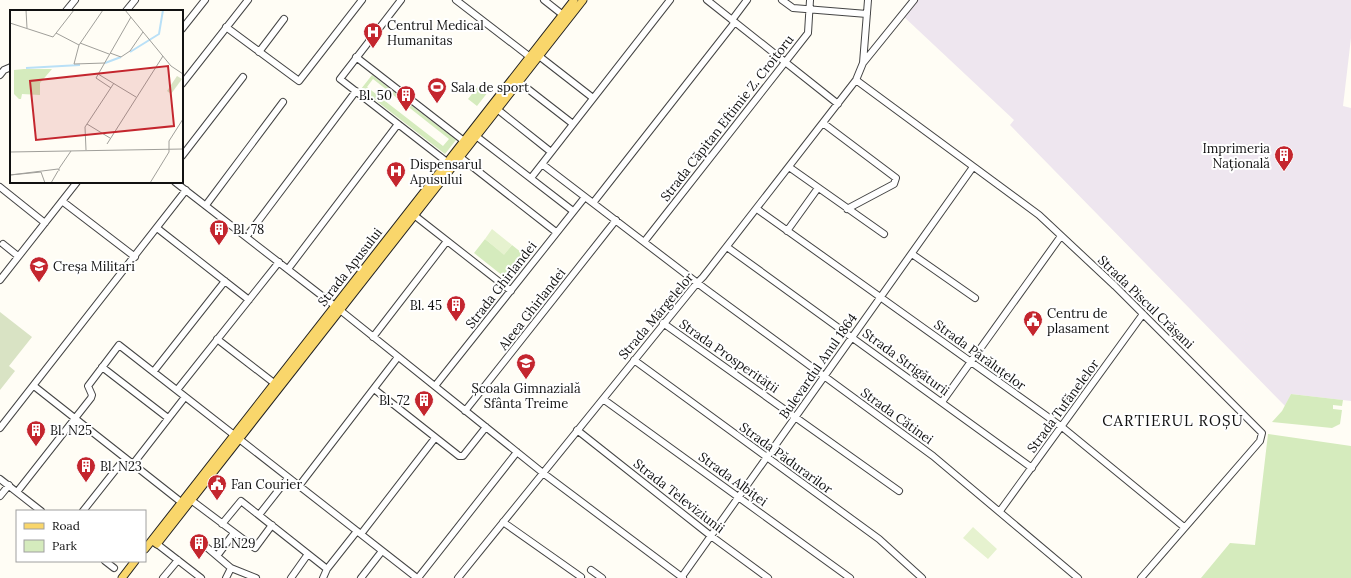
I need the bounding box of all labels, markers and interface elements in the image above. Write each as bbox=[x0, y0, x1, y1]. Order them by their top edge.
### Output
inset map bbox=[10, 10, 183, 183]
place label: Centrul Medical Humanitas bbox=[387, 17, 484, 49]
hospital icon: Centrul Medical Humanitas bbox=[362, 21, 384, 49]
street label: Strada Căpitan Eftimie Z. Croitoru bbox=[657, 31, 797, 205]
sports icon: Sala de sport bbox=[426, 76, 448, 104]
place label: Sala de sport bbox=[451, 79, 529, 96]
building icon: Bl. 50 bbox=[395, 84, 417, 112]
place label: Bl. 50 bbox=[359, 87, 392, 104]
place label: Imprimeria Națională bbox=[1202, 140, 1270, 172]
building icon: Imprimeria Națională bbox=[1273, 144, 1295, 172]
place label: Dispensarul Apusului bbox=[409, 156, 482, 188]
hospital icon: Dispensarul Apusului bbox=[385, 160, 407, 188]
building icon: Bl. 78 bbox=[208, 218, 230, 246]
place label: Bl. 78 bbox=[233, 221, 264, 238]
street label: Strada Apusului bbox=[314, 224, 386, 310]
street label: Strada Ghirlandei bbox=[462, 238, 541, 332]
street label: Strada Piscul Crășani bbox=[1094, 252, 1198, 353]
school or university icon: Creșa Militari bbox=[28, 255, 50, 283]
place label: Creșa Militari bbox=[53, 258, 135, 275]
street label: Aleea Ghirlandei bbox=[494, 264, 569, 354]
street label: Strada Mărgelelor bbox=[615, 269, 698, 363]
building icon: Bl. 45 bbox=[445, 294, 467, 322]
place label: Bl. 45 bbox=[410, 297, 442, 314]
place label: Centru de plasament bbox=[1047, 305, 1109, 337]
public building icon: Centru de plasament bbox=[1022, 309, 1044, 337]
street label: Bulevardul Anul 1864 bbox=[775, 310, 861, 422]
street label: Strada Prosperității bbox=[676, 315, 782, 397]
street label: Strada Părăluțelor bbox=[931, 316, 1030, 394]
street label: Strada Strigăturii bbox=[859, 325, 953, 400]
school or university icon: Școala Gimnazială Sfânta Treime bbox=[515, 352, 537, 380]
street label: Strada Tufănelelor bbox=[1023, 355, 1103, 456]
place label: Școala Gimnazială Sfânta Treime bbox=[471, 380, 581, 412]
street label: Strada Cătinei bbox=[857, 384, 937, 448]
building icon: Bl. 72 bbox=[413, 389, 435, 417]
place label: Bl. 72 bbox=[379, 392, 410, 409]
district label: CARTIERUL ROȘU bbox=[1102, 411, 1244, 430]
building icon: Bl. N25 bbox=[25, 419, 47, 447]
street label: Strada Pădurarilor bbox=[736, 419, 836, 498]
place label: Bl. N25 bbox=[50, 422, 92, 439]
street label: Strada Albiței bbox=[695, 448, 771, 510]
building icon: Bl. N23 bbox=[75, 455, 97, 483]
street label: Strada Televiziunii bbox=[630, 455, 728, 537]
place label: Bl. N23 bbox=[100, 458, 142, 475]
public building icon: Fan Courier bbox=[206, 473, 228, 501]
place label: Fan Courier bbox=[231, 476, 302, 493]
legend bbox=[16, 510, 146, 562]
text: Road bbox=[52, 518, 80, 533]
building icon: Bl. N29 bbox=[188, 532, 210, 560]
place label: Bl. N29 bbox=[213, 535, 256, 552]
text: Park bbox=[52, 538, 78, 553]

